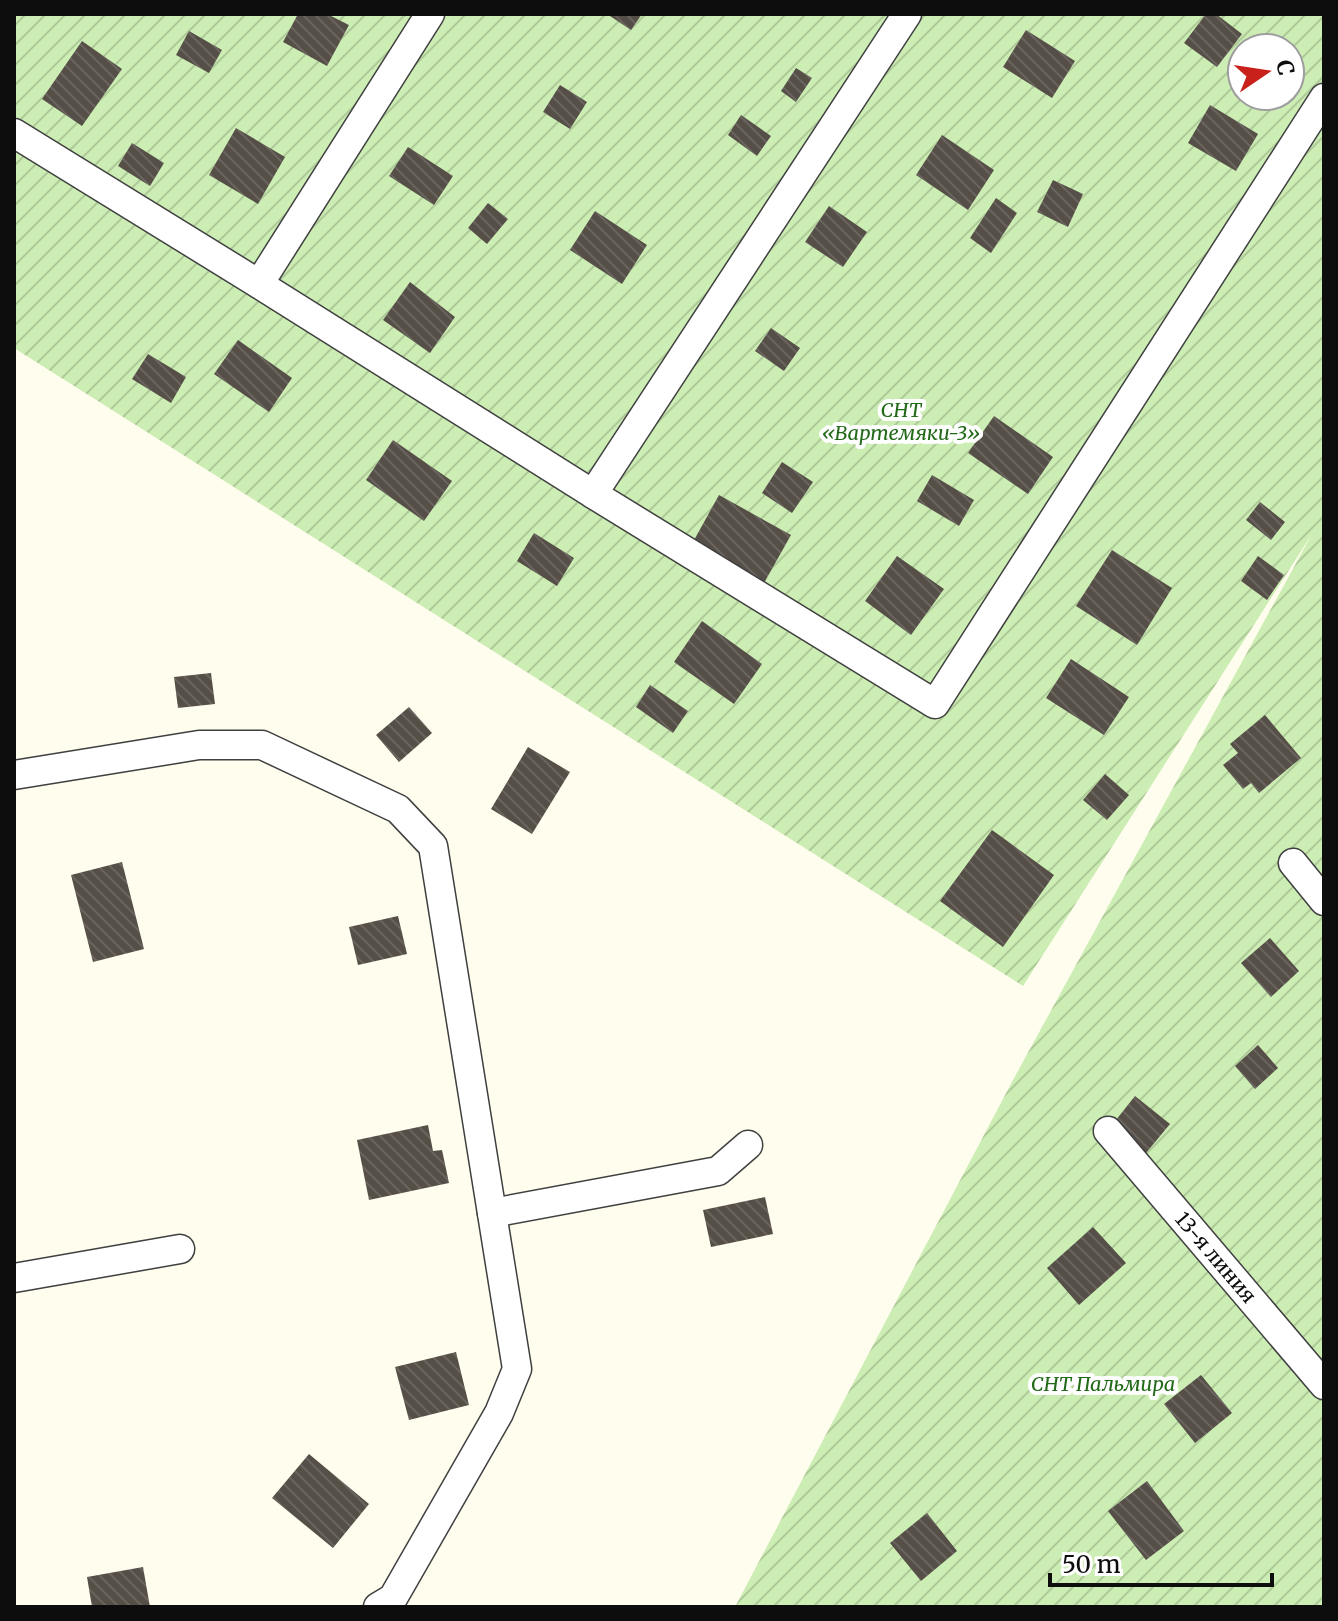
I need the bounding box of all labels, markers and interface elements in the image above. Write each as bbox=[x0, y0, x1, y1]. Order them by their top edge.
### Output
north arrow bbox=[1226, 32, 1306, 112]
text: С bbox=[1270, 57, 1301, 78]
park label: СНТ «Вартемяки-3» bbox=[822, 397, 980, 445]
street label: 13-я линия bbox=[1170, 1207, 1262, 1308]
park label: СНТ Пальмира bbox=[1031, 1371, 1175, 1396]
scale bar bbox=[1050, 1537, 1272, 1587]
text: 50 m bbox=[1062, 1549, 1121, 1580]

